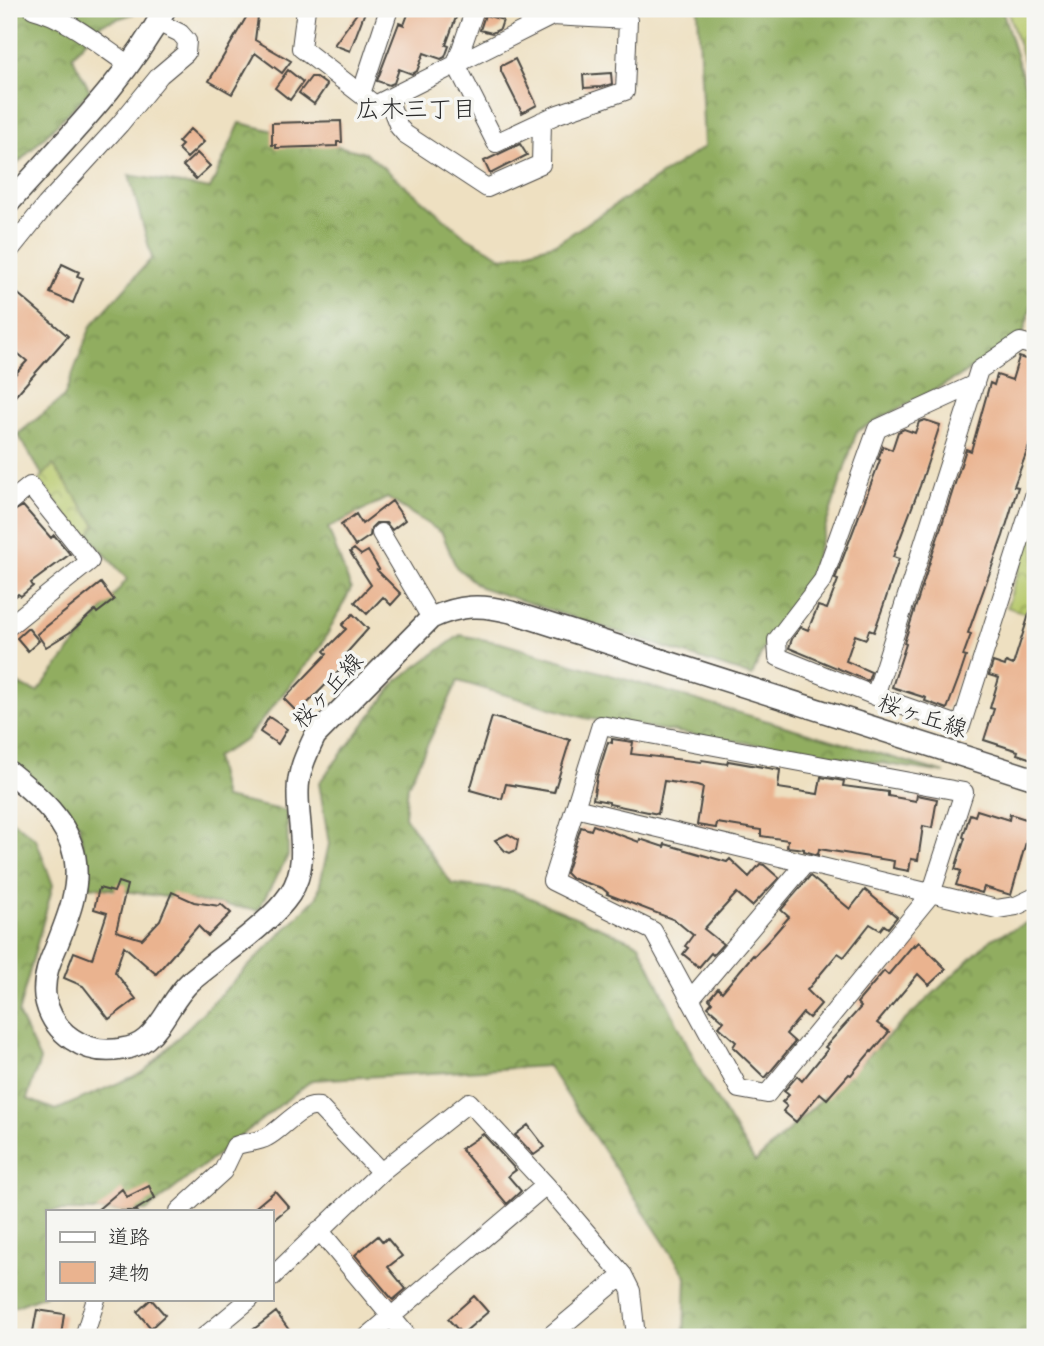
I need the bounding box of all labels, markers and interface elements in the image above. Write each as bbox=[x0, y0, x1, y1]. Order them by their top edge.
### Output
district label: 広木三丁目 bbox=[356, 93, 476, 123]
street label: 桜ヶ丘線 bbox=[285, 646, 369, 734]
street label: 桜ヶ丘線 bbox=[875, 687, 971, 743]
legend bbox=[46, 1210, 273, 1300]
text: 道路 bbox=[108, 1223, 150, 1250]
text: 建物 bbox=[108, 1259, 150, 1286]

